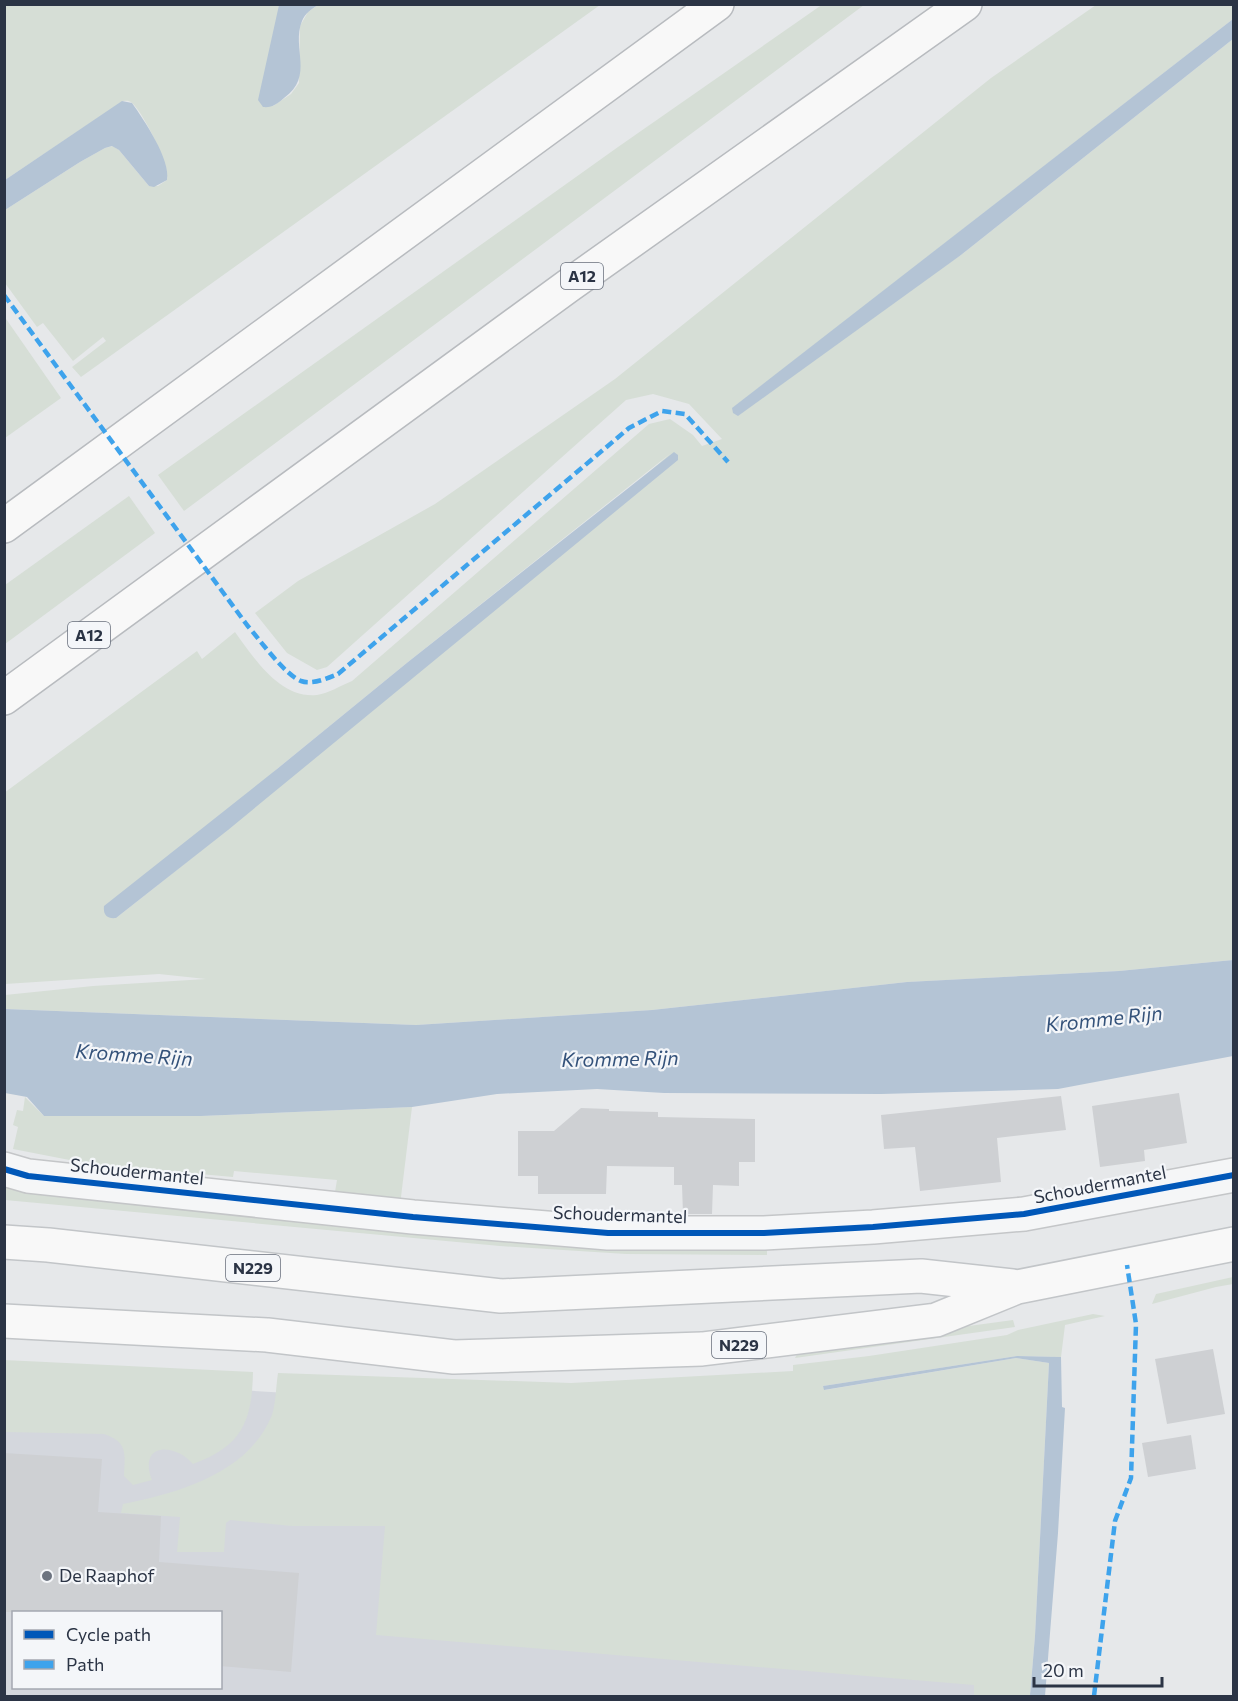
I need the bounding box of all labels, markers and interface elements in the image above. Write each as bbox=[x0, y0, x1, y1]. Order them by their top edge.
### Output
road number: A12 bbox=[561, 263, 603, 289]
road number: A12 bbox=[68, 622, 110, 648]
water label: Kromme Rijn bbox=[1044, 1000, 1164, 1036]
water label: Kromme Rijn bbox=[75, 1038, 193, 1070]
water label: Kromme Rijn bbox=[561, 1045, 679, 1071]
street label: Schoudermantel bbox=[69, 1153, 205, 1189]
street label: Schoudermantel bbox=[1032, 1160, 1168, 1208]
street label: Schoudermantel bbox=[552, 1201, 688, 1227]
road number: N229 bbox=[226, 1255, 280, 1281]
road number: N229 bbox=[712, 1332, 766, 1358]
place label: De Raaphof bbox=[59, 1564, 156, 1586]
marker: De Raaphof bbox=[40, 1569, 54, 1583]
legend bbox=[12, 1611, 222, 1689]
text: Cycle path bbox=[66, 1623, 151, 1645]
scale bar bbox=[1034, 1650, 1162, 1688]
text: Path bbox=[66, 1653, 104, 1675]
text: 20 m bbox=[1043, 1659, 1084, 1681]

